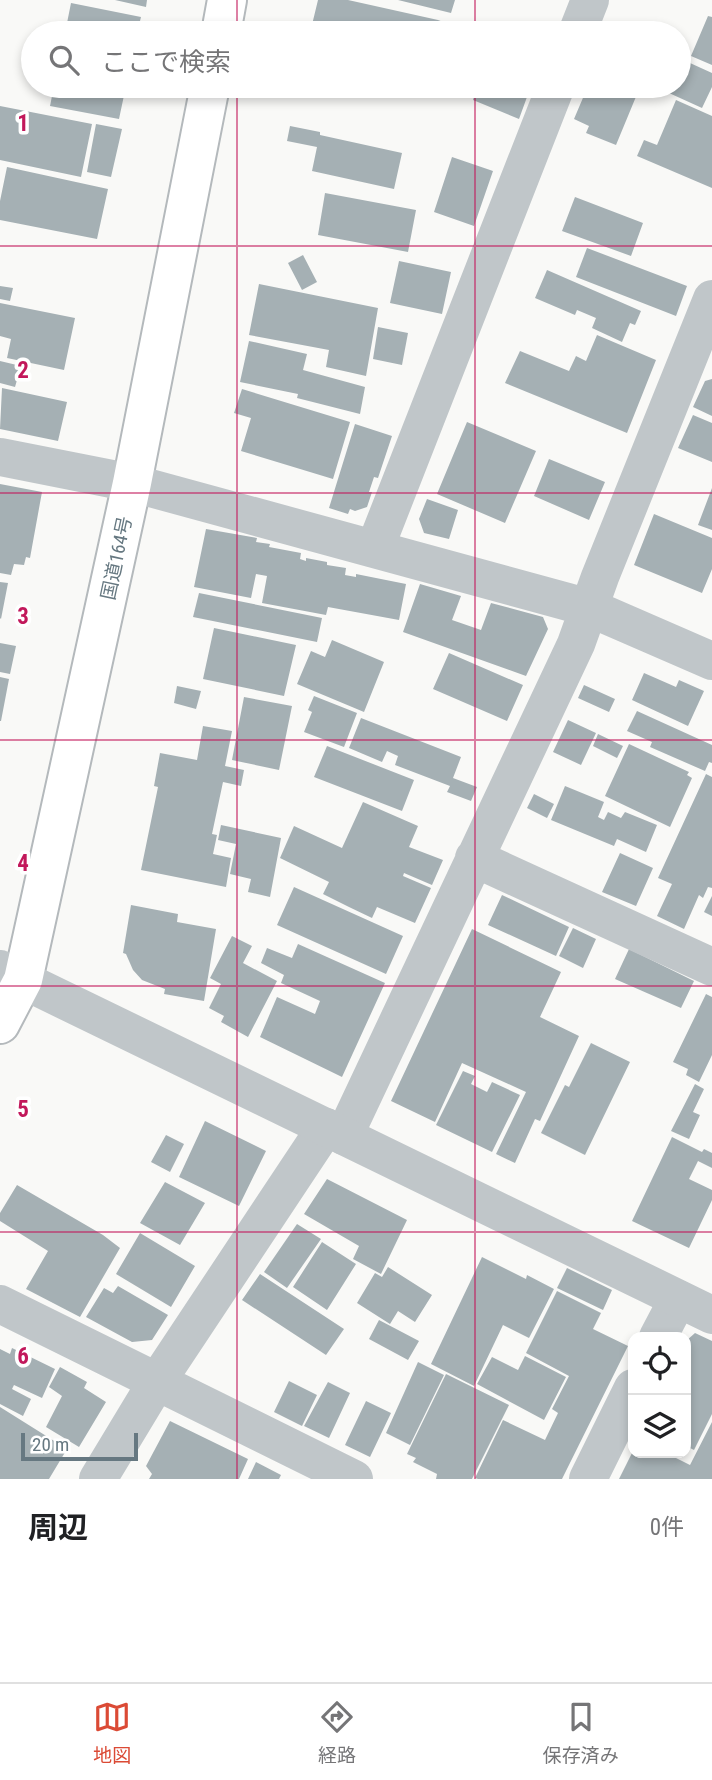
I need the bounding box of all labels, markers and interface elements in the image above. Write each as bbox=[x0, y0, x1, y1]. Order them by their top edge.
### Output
search box bbox=[21, 21, 691, 98]
icon: search bbox=[45, 41, 83, 79]
text: ここで検索 bbox=[101, 47, 231, 77]
text: 1 bbox=[17, 110, 29, 137]
text: 2 bbox=[17, 357, 29, 384]
street label: 国道164号 bbox=[96, 514, 137, 602]
text: 3 bbox=[17, 603, 29, 630]
text: 4 bbox=[17, 850, 29, 877]
text: 5 bbox=[17, 1096, 29, 1123]
map controls bbox=[628, 1332, 691, 1458]
button: locate bbox=[628, 1332, 691, 1395]
text: 6 bbox=[17, 1343, 29, 1370]
button: layers bbox=[628, 1395, 691, 1458]
scale bar bbox=[21, 1430, 138, 1462]
text: 20 m bbox=[32, 1433, 69, 1456]
text: 周辺 bbox=[28, 1510, 88, 1545]
text: 0件 bbox=[650, 1514, 684, 1541]
tab: 地図 bbox=[93, 1698, 131, 1767]
tab: 経路 bbox=[318, 1698, 356, 1767]
tab: 保存済み bbox=[543, 1698, 619, 1767]

